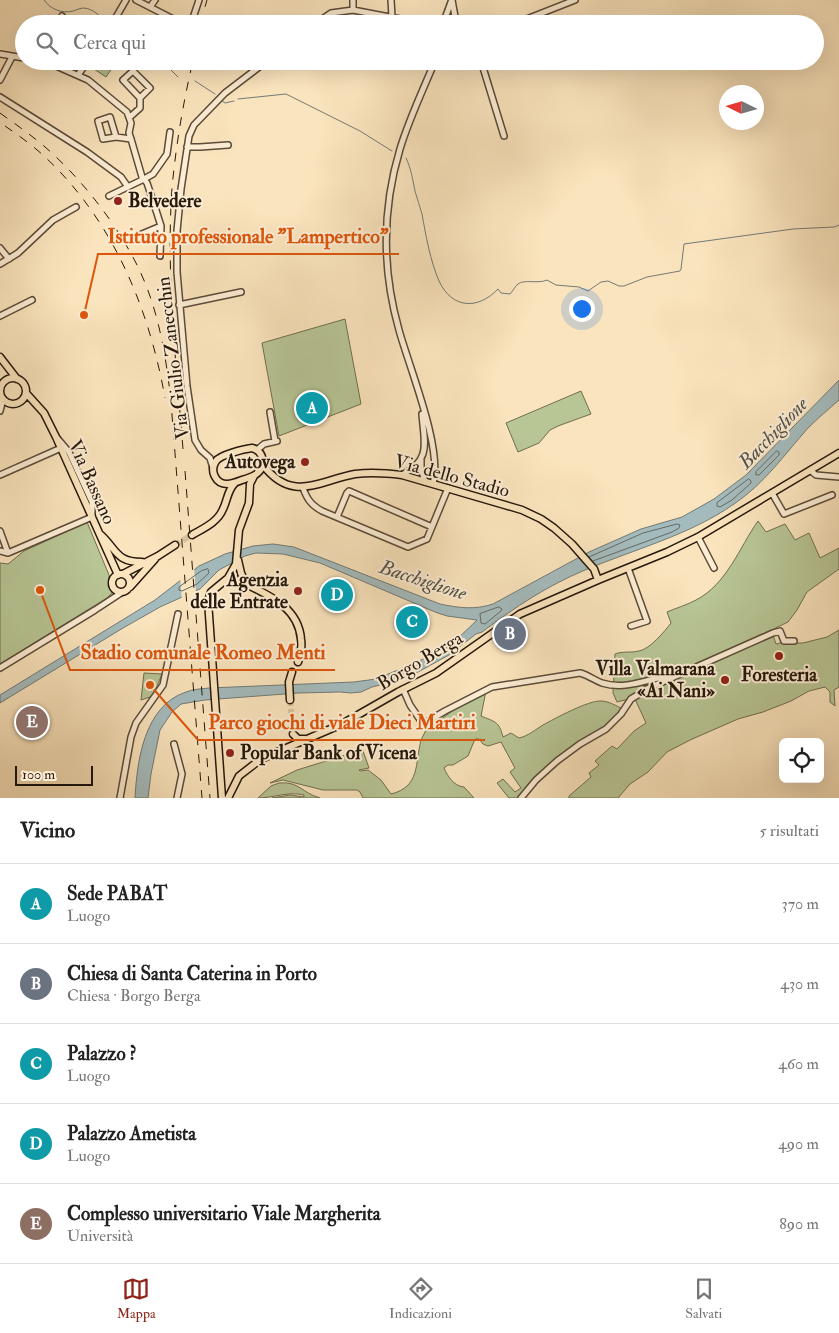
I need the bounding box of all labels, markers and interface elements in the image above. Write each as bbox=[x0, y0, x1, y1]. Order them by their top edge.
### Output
search box bbox=[15, 15, 824, 70]
icon: search bbox=[33, 29, 61, 57]
text: Cerca qui bbox=[73, 31, 146, 55]
north arrow bbox=[719, 85, 764, 130]
place label: Belvedere bbox=[128, 189, 201, 213]
marker: Belvedere bbox=[112, 195, 124, 207]
callout: Istituto professionale "Lampertico" bbox=[98, 219, 399, 254]
text: Istituto professionale "Lampertico" bbox=[107, 224, 389, 250]
street label: Via Giulio Zanecchin bbox=[151, 275, 195, 441]
your location bbox=[569, 296, 595, 322]
pin: A bbox=[296, 389, 328, 427]
water label: Bacchiglione bbox=[732, 392, 814, 475]
street label: Via Bassano bbox=[63, 436, 121, 528]
street label: Via dello Stadio bbox=[392, 449, 512, 503]
place label: Autovega bbox=[224, 450, 296, 475]
marker: Autovega bbox=[299, 456, 311, 468]
water label: Bacchiglione bbox=[375, 554, 470, 606]
place label: Agenzia delle Entrate bbox=[191, 568, 289, 614]
pin: D bbox=[321, 576, 353, 614]
marker: Agenzia delle Entrate bbox=[292, 585, 304, 597]
pin: C bbox=[396, 603, 428, 641]
pin: B bbox=[494, 615, 526, 653]
street label: Borgo Berga bbox=[373, 626, 467, 696]
callout: Stadio comunale Romeo Menti bbox=[70, 635, 335, 670]
text: Stadio comunale Romeo Menti bbox=[81, 640, 326, 665]
marker: Foresteria bbox=[773, 650, 785, 662]
place label: Villa Valmarana «Ai Nani» bbox=[594, 657, 716, 703]
place label: Foresteria bbox=[741, 663, 818, 687]
marker: Villa Valmarana «Ai Nani» bbox=[719, 674, 731, 686]
pin: E bbox=[16, 703, 48, 741]
callout: Parco giochi di viale Dieci Martiri bbox=[198, 705, 485, 740]
text: Parco giochi di viale Dieci Martiri bbox=[208, 710, 476, 736]
map controls bbox=[779, 738, 824, 783]
button: locate bbox=[779, 738, 824, 783]
place label: Popular Bank of Vicena bbox=[240, 741, 418, 766]
marker: Popular Bank of Vicena bbox=[224, 747, 236, 759]
scale bar bbox=[15, 763, 92, 786]
text: 100 m bbox=[22, 766, 55, 783]
text: Vicino bbox=[20, 817, 75, 844]
text: 5 risultati bbox=[759, 821, 819, 841]
text: Sede PABAT bbox=[67, 882, 167, 906]
text: A bbox=[31, 894, 41, 914]
text: 370 m bbox=[782, 894, 819, 914]
text: Luogo bbox=[67, 906, 110, 926]
text: Chiesa di Santa Caterina in Porto bbox=[67, 962, 317, 986]
text: B bbox=[31, 974, 41, 994]
text: 430 m bbox=[780, 974, 819, 994]
text: Chiesa · Borgo Berga bbox=[67, 986, 200, 1006]
text: Palazzo ? bbox=[67, 1042, 136, 1066]
text: C bbox=[30, 1054, 42, 1074]
text: 460 m bbox=[778, 1054, 819, 1074]
text: Luogo bbox=[67, 1066, 110, 1086]
text: Palazzo Ametista bbox=[67, 1122, 196, 1146]
text: D bbox=[29, 1134, 43, 1154]
text: 490 m bbox=[778, 1134, 819, 1154]
text: Luogo bbox=[67, 1146, 110, 1166]
text: Complesso universitario Viale Margherita bbox=[67, 1202, 381, 1226]
text: E bbox=[30, 1214, 42, 1234]
text: 890 m bbox=[779, 1214, 819, 1234]
text: Università bbox=[67, 1226, 133, 1246]
tab: Mappa bbox=[117, 1275, 156, 1322]
tab: Indicazioni bbox=[389, 1275, 452, 1322]
tab: Salvati bbox=[685, 1275, 722, 1322]

